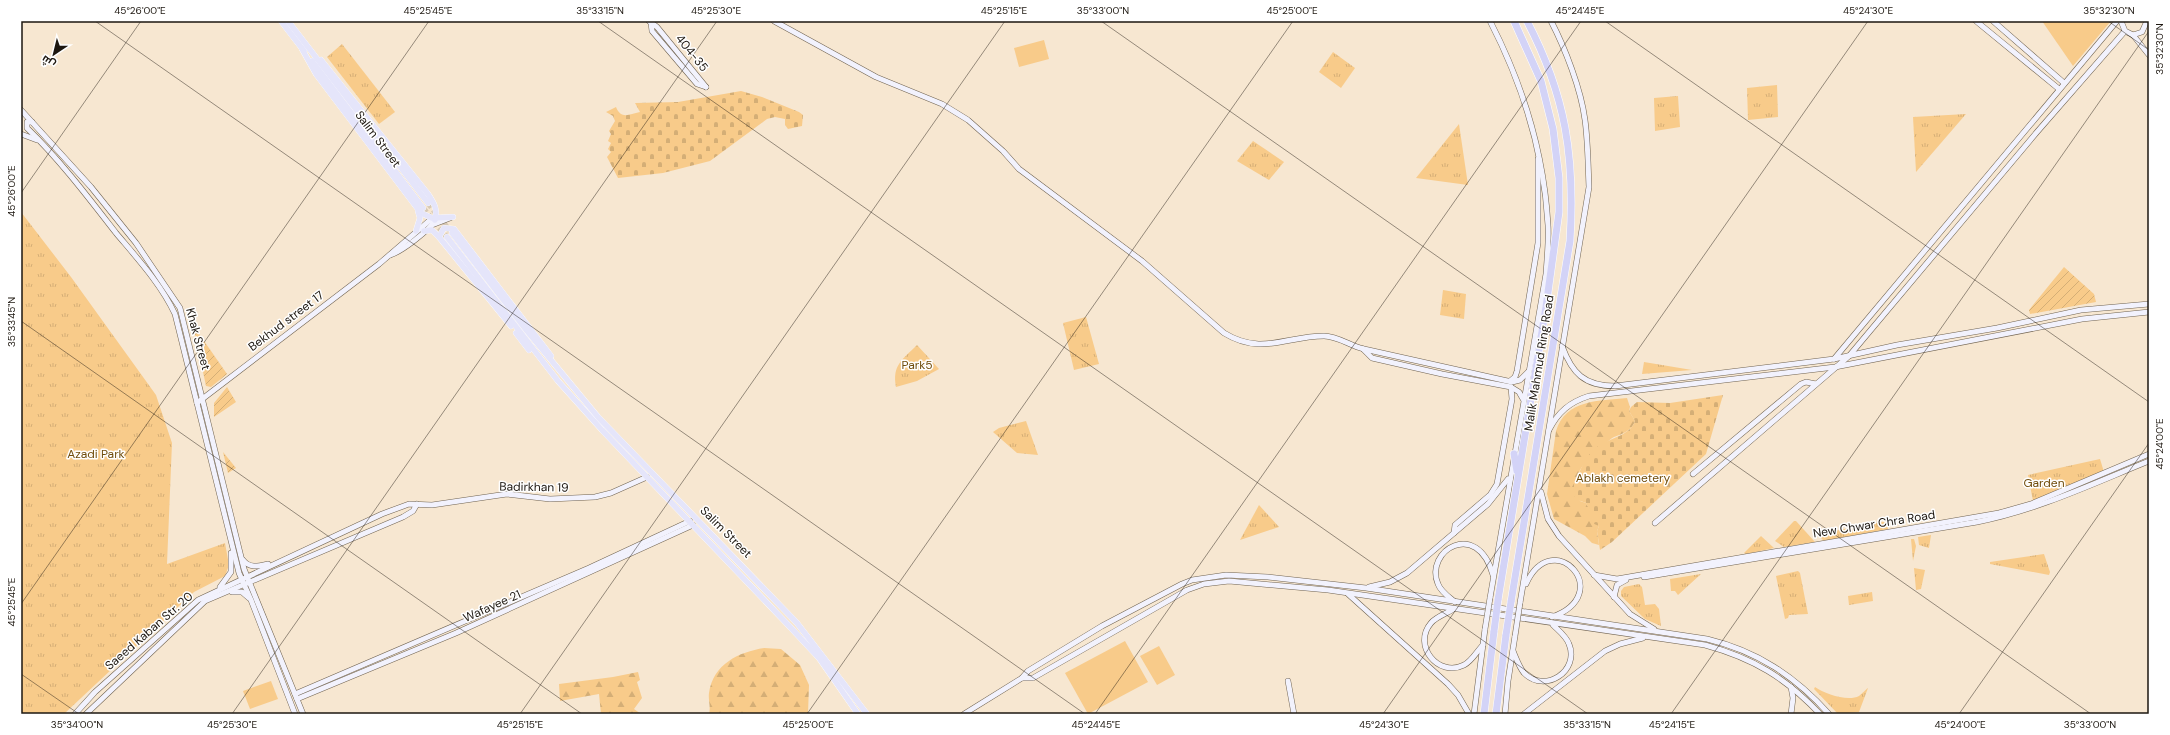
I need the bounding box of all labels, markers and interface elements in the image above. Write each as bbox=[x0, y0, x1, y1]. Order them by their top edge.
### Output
text: 45°26'00"E bbox=[114, 4, 166, 17]
text: 45°25'45"E bbox=[404, 4, 453, 17]
text: 35°33'15"N bbox=[576, 4, 624, 17]
text: 45°25'30"E bbox=[691, 4, 741, 17]
text: 45°25'15"E bbox=[981, 4, 1028, 17]
text: 35°33'00"N bbox=[1077, 4, 1129, 17]
text: 45°25'00"E bbox=[1266, 4, 1318, 17]
text: 45°24'45"E bbox=[1556, 4, 1605, 17]
text: 45°24'30"E bbox=[1843, 4, 1893, 17]
text: 35°32'30"N bbox=[2083, 4, 2135, 17]
text: 35°32'30"N bbox=[2153, 23, 2166, 75]
street label: 404-35 bbox=[672, 31, 712, 75]
north arrow bbox=[34, 34, 74, 74]
text: ش bbox=[38, 52, 58, 72]
street label: Salim Street bbox=[351, 107, 405, 171]
text: 45°26'00"E bbox=[5, 165, 18, 217]
street label: Bekhud street 17 bbox=[245, 287, 327, 355]
street label: Malik Mahmud Ring Road bbox=[1520, 294, 1558, 432]
text: 35°33'45"N bbox=[5, 297, 18, 347]
street label: Khak Street bbox=[182, 306, 214, 372]
park label: Park5 bbox=[901, 357, 933, 373]
text: 45°24'00"E bbox=[2153, 418, 2166, 470]
park label: Azadi Park bbox=[67, 446, 125, 462]
park label: Ablakh cemetery bbox=[1576, 470, 1670, 486]
park label: Garden bbox=[2023, 475, 2065, 491]
street label: Badirkhan 19 bbox=[499, 478, 569, 496]
street label: Salim Street bbox=[697, 503, 756, 562]
street label: New Chwar Chra Road bbox=[1812, 506, 1936, 542]
text: 45°25'45"E bbox=[5, 577, 18, 626]
street label: Wafayee 21 bbox=[461, 586, 523, 626]
street label: Saeed Kaban Str. 20 bbox=[102, 588, 196, 674]
text: 35°34'00"N bbox=[51, 718, 103, 731]
text: 45°25'30"E bbox=[207, 718, 257, 731]
text: 45°25'15"E bbox=[497, 718, 544, 731]
text: 45°25'00"E bbox=[782, 718, 834, 731]
text: 45°24'45"E bbox=[1072, 718, 1121, 731]
text: 45°24'30"E bbox=[1359, 718, 1409, 731]
text: 35°33'15"N bbox=[1563, 718, 1611, 731]
text: 45°24'15"E bbox=[1649, 718, 1696, 731]
text: 45°24'00"E bbox=[1934, 718, 1986, 731]
text: 35°33'00"N bbox=[2064, 718, 2116, 731]

